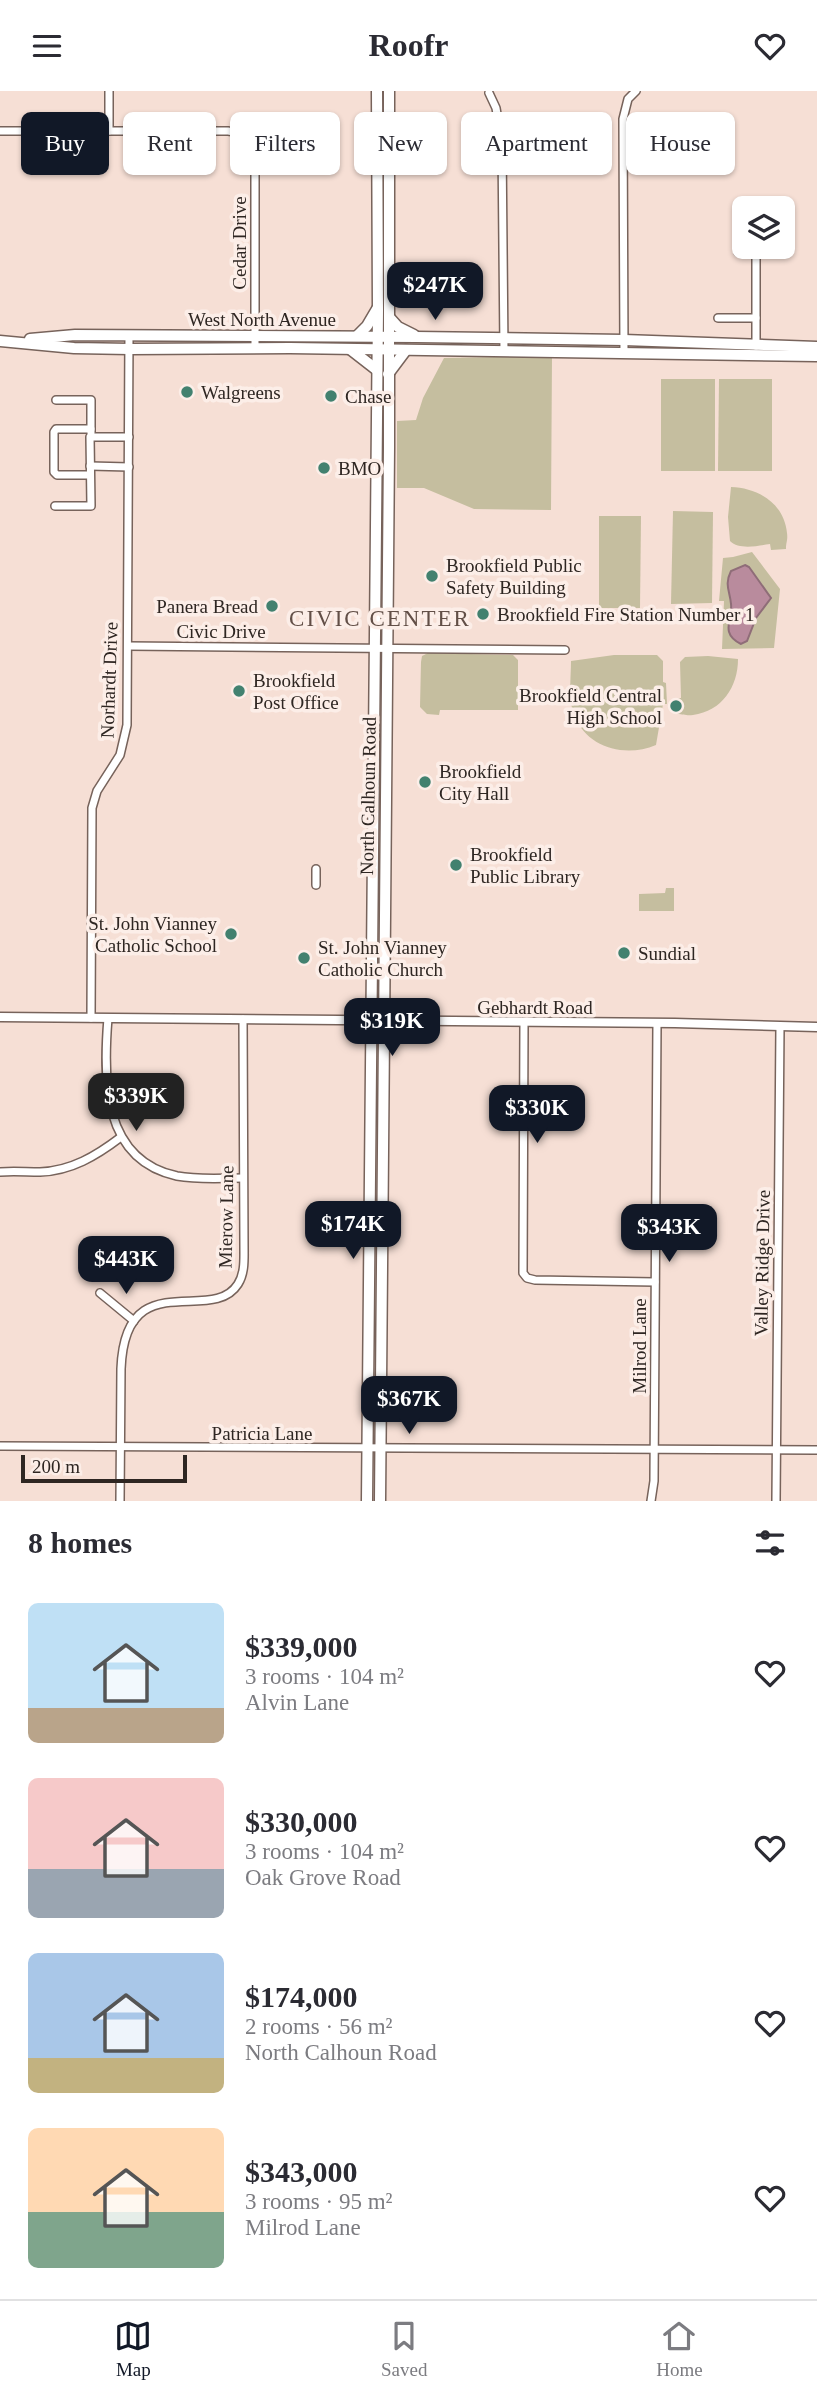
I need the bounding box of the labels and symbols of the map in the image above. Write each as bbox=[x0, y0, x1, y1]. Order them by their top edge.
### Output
street label: Cedar Drive bbox=[229, 196, 250, 290]
pin: $247K bbox=[386, 263, 484, 322]
street label: West North Avenue bbox=[188, 309, 336, 330]
place label: Walgreens bbox=[201, 382, 281, 403]
marker: Walgreens bbox=[179, 384, 195, 400]
place label: Chase bbox=[345, 386, 391, 407]
marker: Chase bbox=[323, 388, 339, 404]
place label: BMO bbox=[338, 458, 381, 479]
marker: BMO bbox=[316, 460, 332, 476]
place label: Brookfield Public Safety Building bbox=[446, 555, 582, 598]
marker: Brookfield Public Safety Building bbox=[424, 568, 440, 584]
place label: Panera Bread bbox=[156, 596, 258, 617]
marker: Panera Bread bbox=[264, 598, 280, 614]
place label: Brookfield Fire Station Number 1 bbox=[497, 604, 755, 625]
district label: CIVIC CENTER bbox=[289, 606, 471, 631]
marker: Brookfield Fire Station Number 1 bbox=[475, 606, 491, 622]
street label: Norhardt Drive bbox=[96, 621, 122, 739]
street label: Civic Drive bbox=[176, 621, 266, 642]
place label: Brookfield Post Office bbox=[253, 670, 339, 713]
marker: Brookfield Post Office bbox=[231, 683, 247, 699]
place label: Brookfield Central High School bbox=[519, 685, 662, 728]
marker: Brookfield Central High School bbox=[668, 698, 684, 714]
street label: North Calhoun Road bbox=[356, 716, 380, 875]
place label: Brookfield City Hall bbox=[439, 761, 522, 804]
marker: Brookfield City Hall bbox=[417, 774, 433, 790]
place label: Brookfield Public Library bbox=[470, 844, 581, 887]
marker: Brookfield Public Library bbox=[448, 857, 464, 873]
place label: St. John Vianney Catholic School bbox=[88, 913, 217, 956]
marker: St. John Vianney Catholic School bbox=[223, 926, 239, 942]
place label: St. John Vianney Catholic Church bbox=[318, 937, 447, 980]
place label: Sundial bbox=[638, 943, 696, 964]
marker: Sundial bbox=[616, 945, 632, 961]
marker: St. John Vianney Catholic Church bbox=[296, 950, 312, 966]
street label: Gebhardt Road bbox=[477, 997, 593, 1018]
pin: $319K bbox=[343, 999, 441, 1058]
pin: $339K bbox=[87, 1073, 185, 1133]
pin: $330K bbox=[488, 1086, 586, 1145]
street label: Mierow Lane bbox=[215, 1165, 237, 1269]
street label: Valley Ridge Drive bbox=[750, 1189, 774, 1337]
pin: $174K bbox=[304, 1201, 402, 1261]
pin: $343K bbox=[620, 1205, 718, 1264]
pin: $443K bbox=[77, 1237, 175, 1296]
street label: Milrod Lane bbox=[629, 1298, 650, 1394]
pin: $367K bbox=[360, 1377, 458, 1436]
street label: Patricia Lane bbox=[212, 1423, 312, 1444]
scale bar bbox=[21, 1452, 187, 1484]

